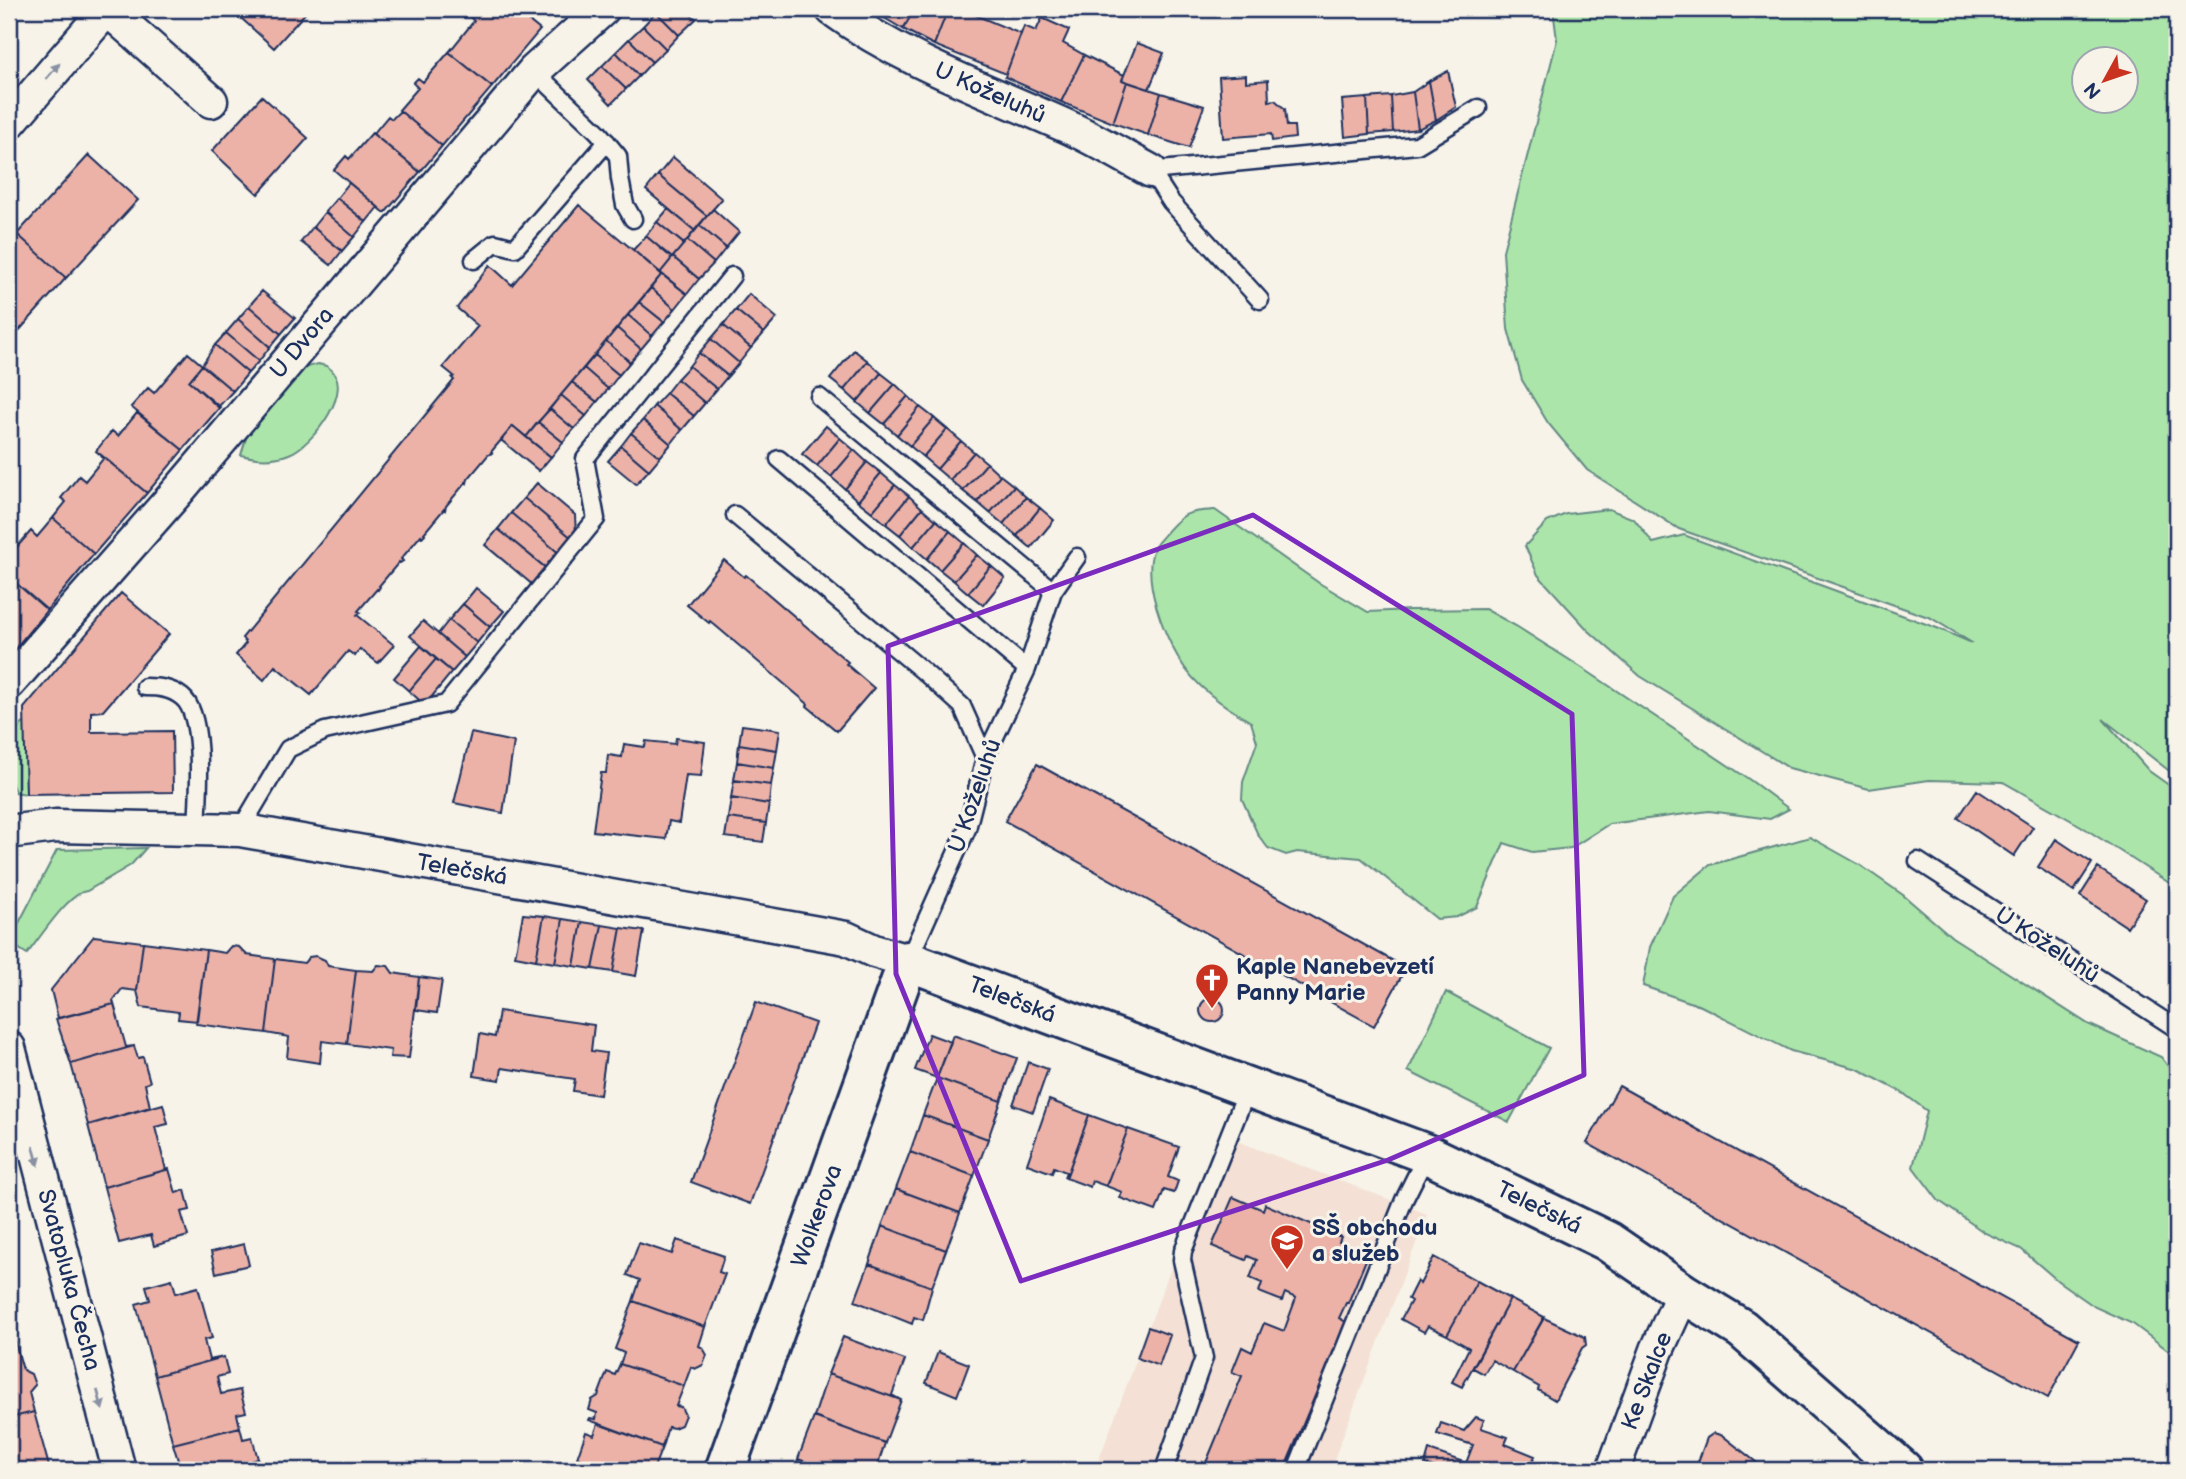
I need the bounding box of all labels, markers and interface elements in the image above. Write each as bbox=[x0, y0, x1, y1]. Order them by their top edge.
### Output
north arrow bbox=[2070, 46, 2140, 116]
street label: U Koželuhů bbox=[930, 56, 1050, 130]
one-way arrow bbox=[45, 62, 61, 80]
text: N bbox=[2080, 77, 2107, 103]
street label: U Dvora bbox=[264, 302, 340, 384]
street label: U Koželuhů bbox=[942, 735, 1008, 857]
street label: Telečská bbox=[415, 848, 509, 892]
street label: U Koželuhů bbox=[1990, 901, 2104, 989]
place label: Kaple Nanebevzetí Panny Marie bbox=[1236, 953, 1435, 1007]
church icon: Kaple Nanebevzetí Panny Marie bbox=[1193, 961, 1231, 1010]
street label: Telečská bbox=[964, 971, 1060, 1029]
one-way arrow bbox=[31, 1145, 42, 1167]
street label: Wolkerova bbox=[786, 1161, 848, 1271]
street label: Telečská bbox=[1492, 1175, 1586, 1241]
street label: Svatopluka Čecha bbox=[31, 1186, 108, 1374]
place label: SŠ obchodu a služeb bbox=[1312, 1213, 1437, 1268]
school or university icon: SŠ obchodu a služeb bbox=[1268, 1222, 1306, 1271]
street label: Ke Skalce bbox=[1616, 1328, 1678, 1434]
one-way arrow bbox=[95, 1389, 106, 1411]

